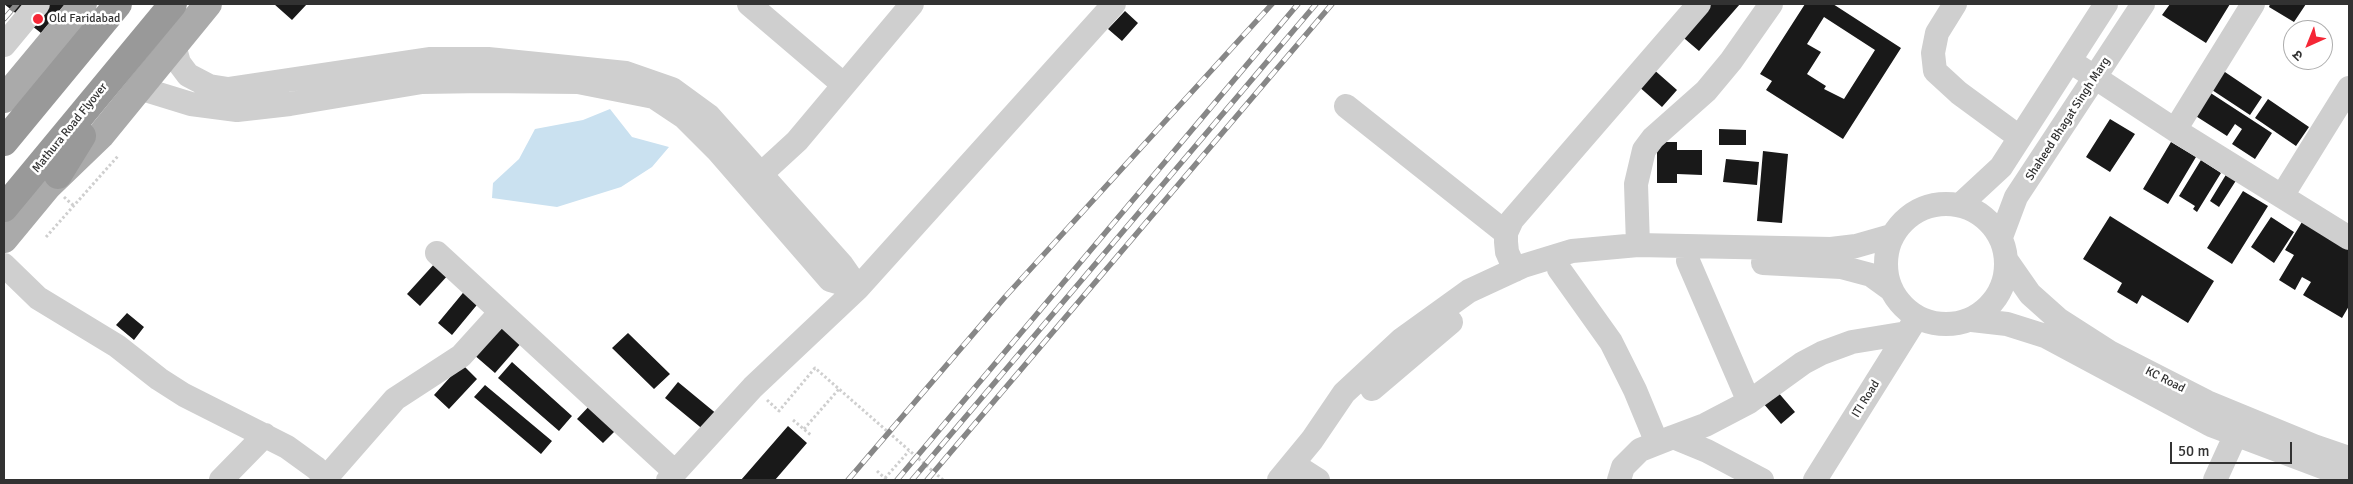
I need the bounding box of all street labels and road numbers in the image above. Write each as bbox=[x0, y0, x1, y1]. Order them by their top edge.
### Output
street label: Shaheed Bhagat Singh Marg bbox=[2023, 55, 2113, 183]
street label: Mathura Road Flyover bbox=[29, 80, 111, 176]
street label: KC Road bbox=[2143, 364, 2187, 396]
street label: ITI Road bbox=[1849, 378, 1883, 420]

